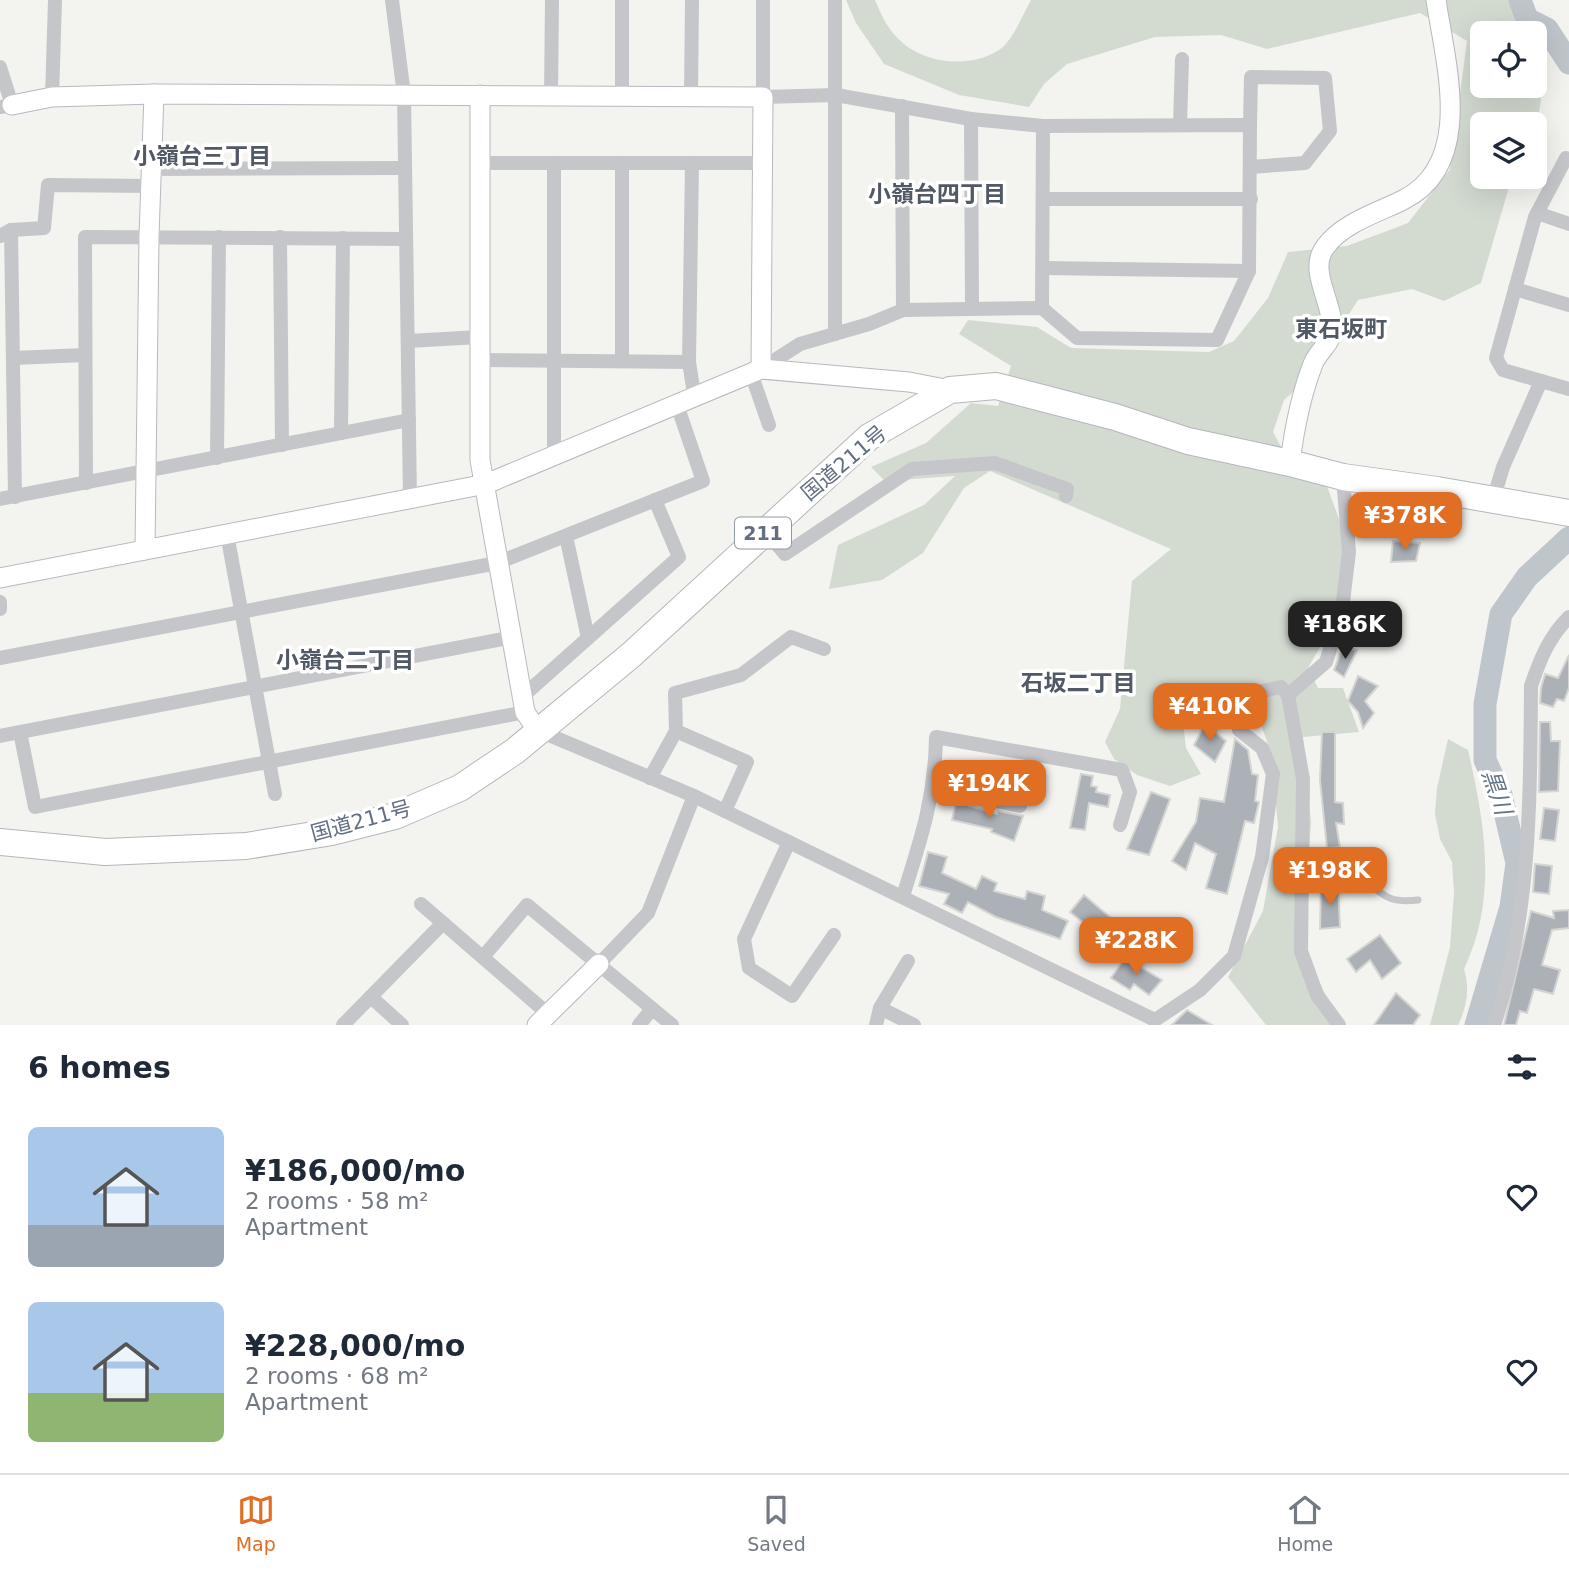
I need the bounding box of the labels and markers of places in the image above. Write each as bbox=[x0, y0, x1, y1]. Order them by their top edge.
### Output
pin: ¥378K bbox=[1356, 492, 1454, 552]
pin: ¥186K bbox=[1296, 602, 1394, 661]
pin: ¥410K bbox=[1161, 684, 1259, 743]
pin: ¥194K bbox=[940, 760, 1038, 820]
pin: ¥198K bbox=[1281, 848, 1379, 907]
pin: ¥228K bbox=[1087, 918, 1185, 977]

